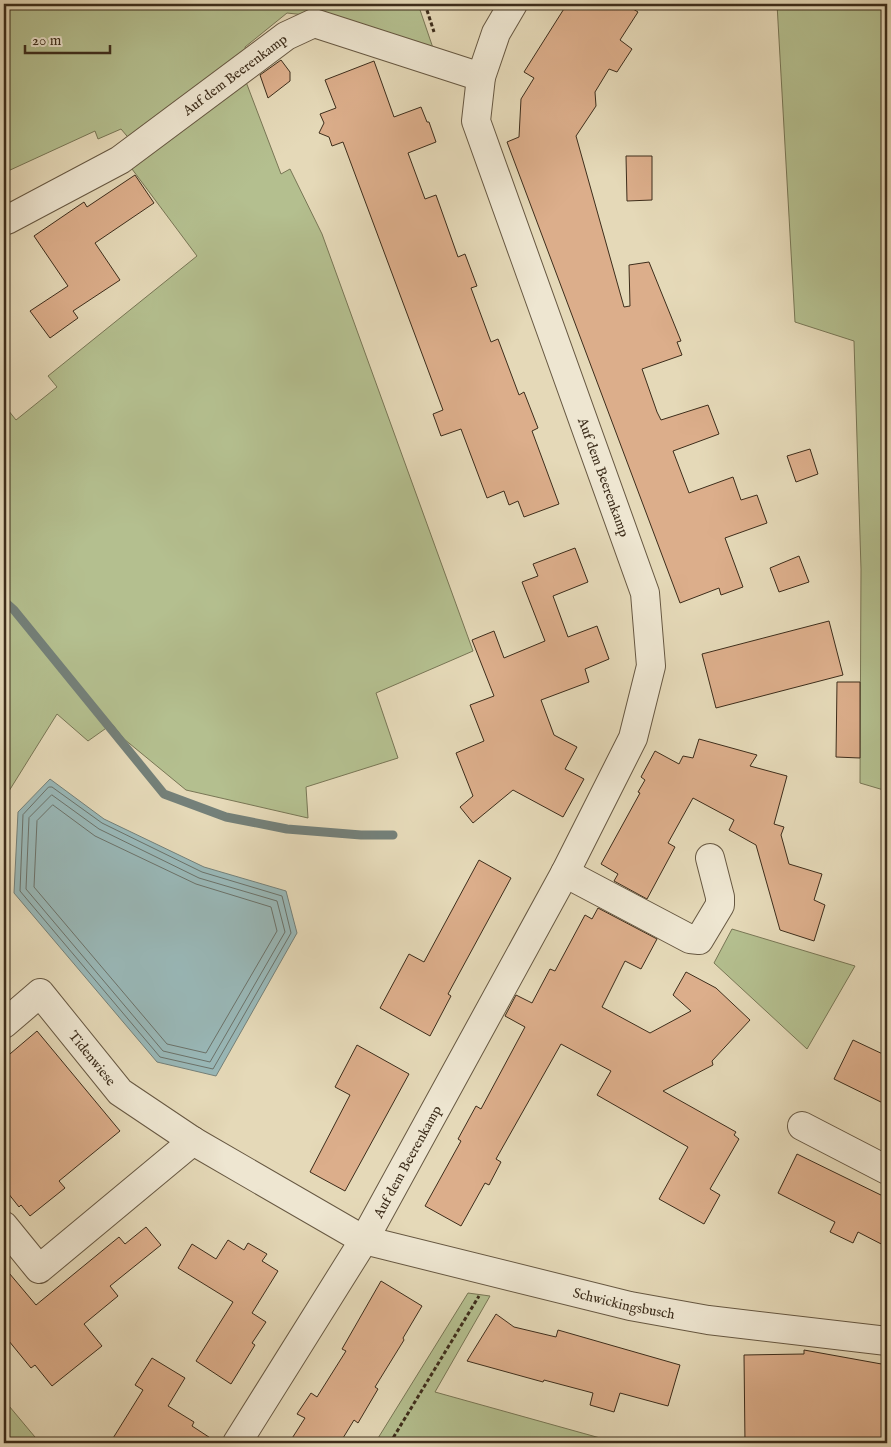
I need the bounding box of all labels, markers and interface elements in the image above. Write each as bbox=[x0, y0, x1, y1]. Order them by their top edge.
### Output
scale bar bbox=[25, 22, 110, 54]
street label: Auf dem Beerenkamp bbox=[179, 30, 291, 121]
text: 20 m bbox=[32, 31, 62, 50]
street label: Auf dem Beerenkamp bbox=[573, 414, 633, 540]
street label: Tidenwiese bbox=[64, 1027, 120, 1090]
street label: Auf dem Beerenkamp bbox=[369, 1102, 446, 1222]
street label: Schwickingsbusch bbox=[571, 1284, 677, 1324]

